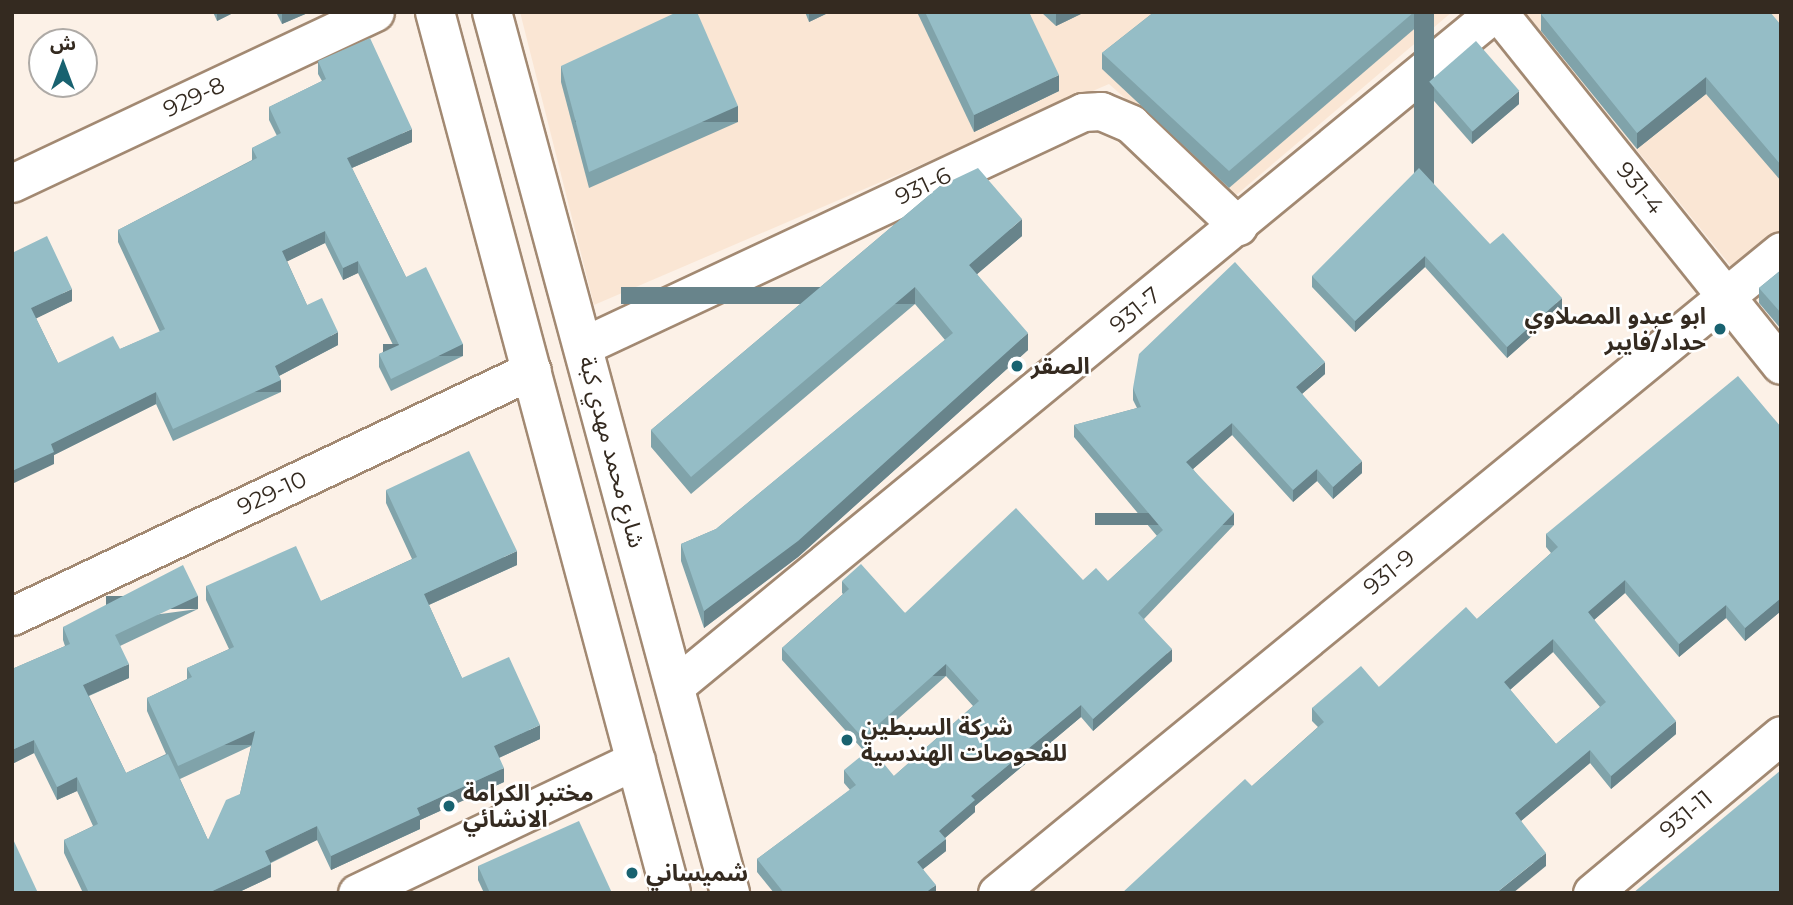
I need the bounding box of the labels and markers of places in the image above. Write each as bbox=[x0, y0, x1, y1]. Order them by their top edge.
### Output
place label: ابو عبدو المصلاوي حداد/فايبر bbox=[1525, 302, 1706, 356]
marker: ابو عبدو المصلاوي حداد/فايبر bbox=[1712, 321, 1728, 337]
place label: الصقر bbox=[1031, 352, 1090, 380]
marker: الصقر bbox=[1009, 358, 1025, 374]
place label: شركة السبطين للفحوصات الهندسية bbox=[861, 713, 1067, 767]
marker: شركة السبطين للفحوصات الهندسية bbox=[839, 732, 855, 748]
place label: مختبر الكرامة الانشائي bbox=[463, 779, 594, 833]
marker: مختبر الكرامة الانشائي bbox=[441, 798, 457, 814]
place label: شميساني bbox=[646, 859, 748, 887]
marker: شميساني bbox=[624, 865, 640, 881]

